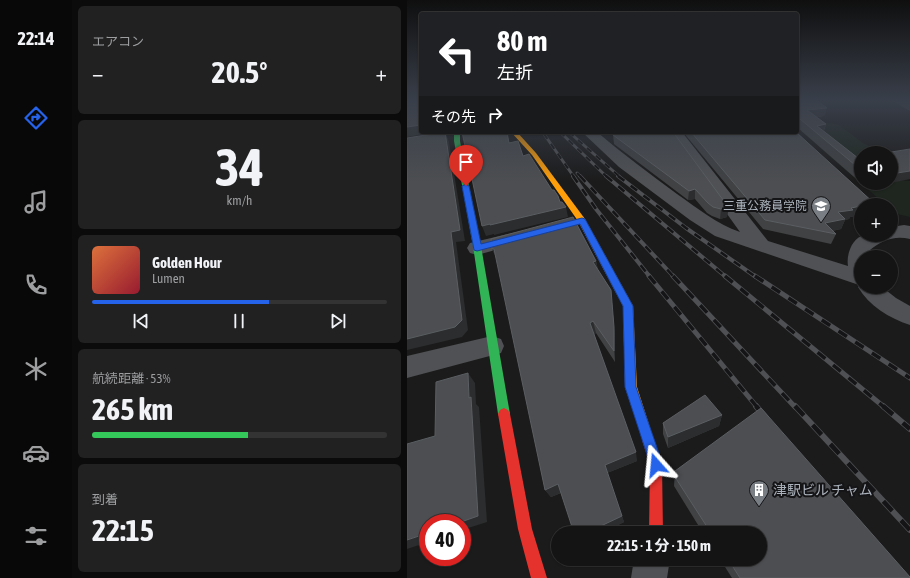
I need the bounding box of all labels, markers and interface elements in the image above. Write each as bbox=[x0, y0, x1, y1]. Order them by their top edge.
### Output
text: 80 m bbox=[497, 25, 547, 57]
text: 22:14 bbox=[17, 28, 55, 49]
icon: left bbox=[431, 28, 483, 80]
text: エアコン bbox=[92, 34, 144, 49]
text: 20.5° bbox=[212, 55, 267, 89]
text: − bbox=[92, 60, 103, 86]
text: + bbox=[376, 60, 387, 86]
text: 左折 bbox=[497, 62, 533, 83]
icon: directions bbox=[22, 104, 50, 132]
icon: right bbox=[484, 104, 506, 126]
text: その先 bbox=[431, 108, 476, 125]
text: 34 bbox=[215, 137, 264, 197]
pin bbox=[449, 145, 483, 186]
map controls bbox=[854, 146, 898, 294]
button: sound bbox=[854, 146, 898, 190]
icon: arrive bbox=[455, 151, 477, 173]
icon: music bbox=[22, 188, 50, 216]
text: km/h bbox=[227, 193, 252, 208]
school or university icon: 三重公務員学院 bbox=[810, 195, 832, 223]
button: + bbox=[854, 198, 898, 242]
place label: 三重公務員学院 bbox=[723, 199, 807, 213]
button: − bbox=[854, 250, 898, 294]
text: Golden Hour bbox=[152, 254, 222, 271]
icon: phone bbox=[22, 271, 50, 299]
text: Lumen bbox=[152, 271, 185, 286]
icon: previous bbox=[130, 310, 152, 332]
icon: pause bbox=[228, 310, 250, 332]
icon: next bbox=[327, 310, 349, 332]
icon: climate bbox=[22, 355, 50, 383]
text: 航続距離 · 53% bbox=[92, 371, 171, 386]
text: 265 km bbox=[92, 392, 173, 426]
icon: car bbox=[22, 439, 50, 467]
position arrow bbox=[635, 444, 677, 486]
building icon: 津駅ビル チャム bbox=[748, 479, 770, 507]
place label: 津駅ビル チャム bbox=[773, 482, 873, 498]
text: 到着 bbox=[92, 492, 118, 507]
text: 22:15 bbox=[92, 513, 154, 547]
speed limit sign: 40 bbox=[419, 514, 471, 566]
icon: filters bbox=[22, 522, 50, 550]
text: 22:15 · 1 分 · 150 m bbox=[607, 537, 711, 554]

